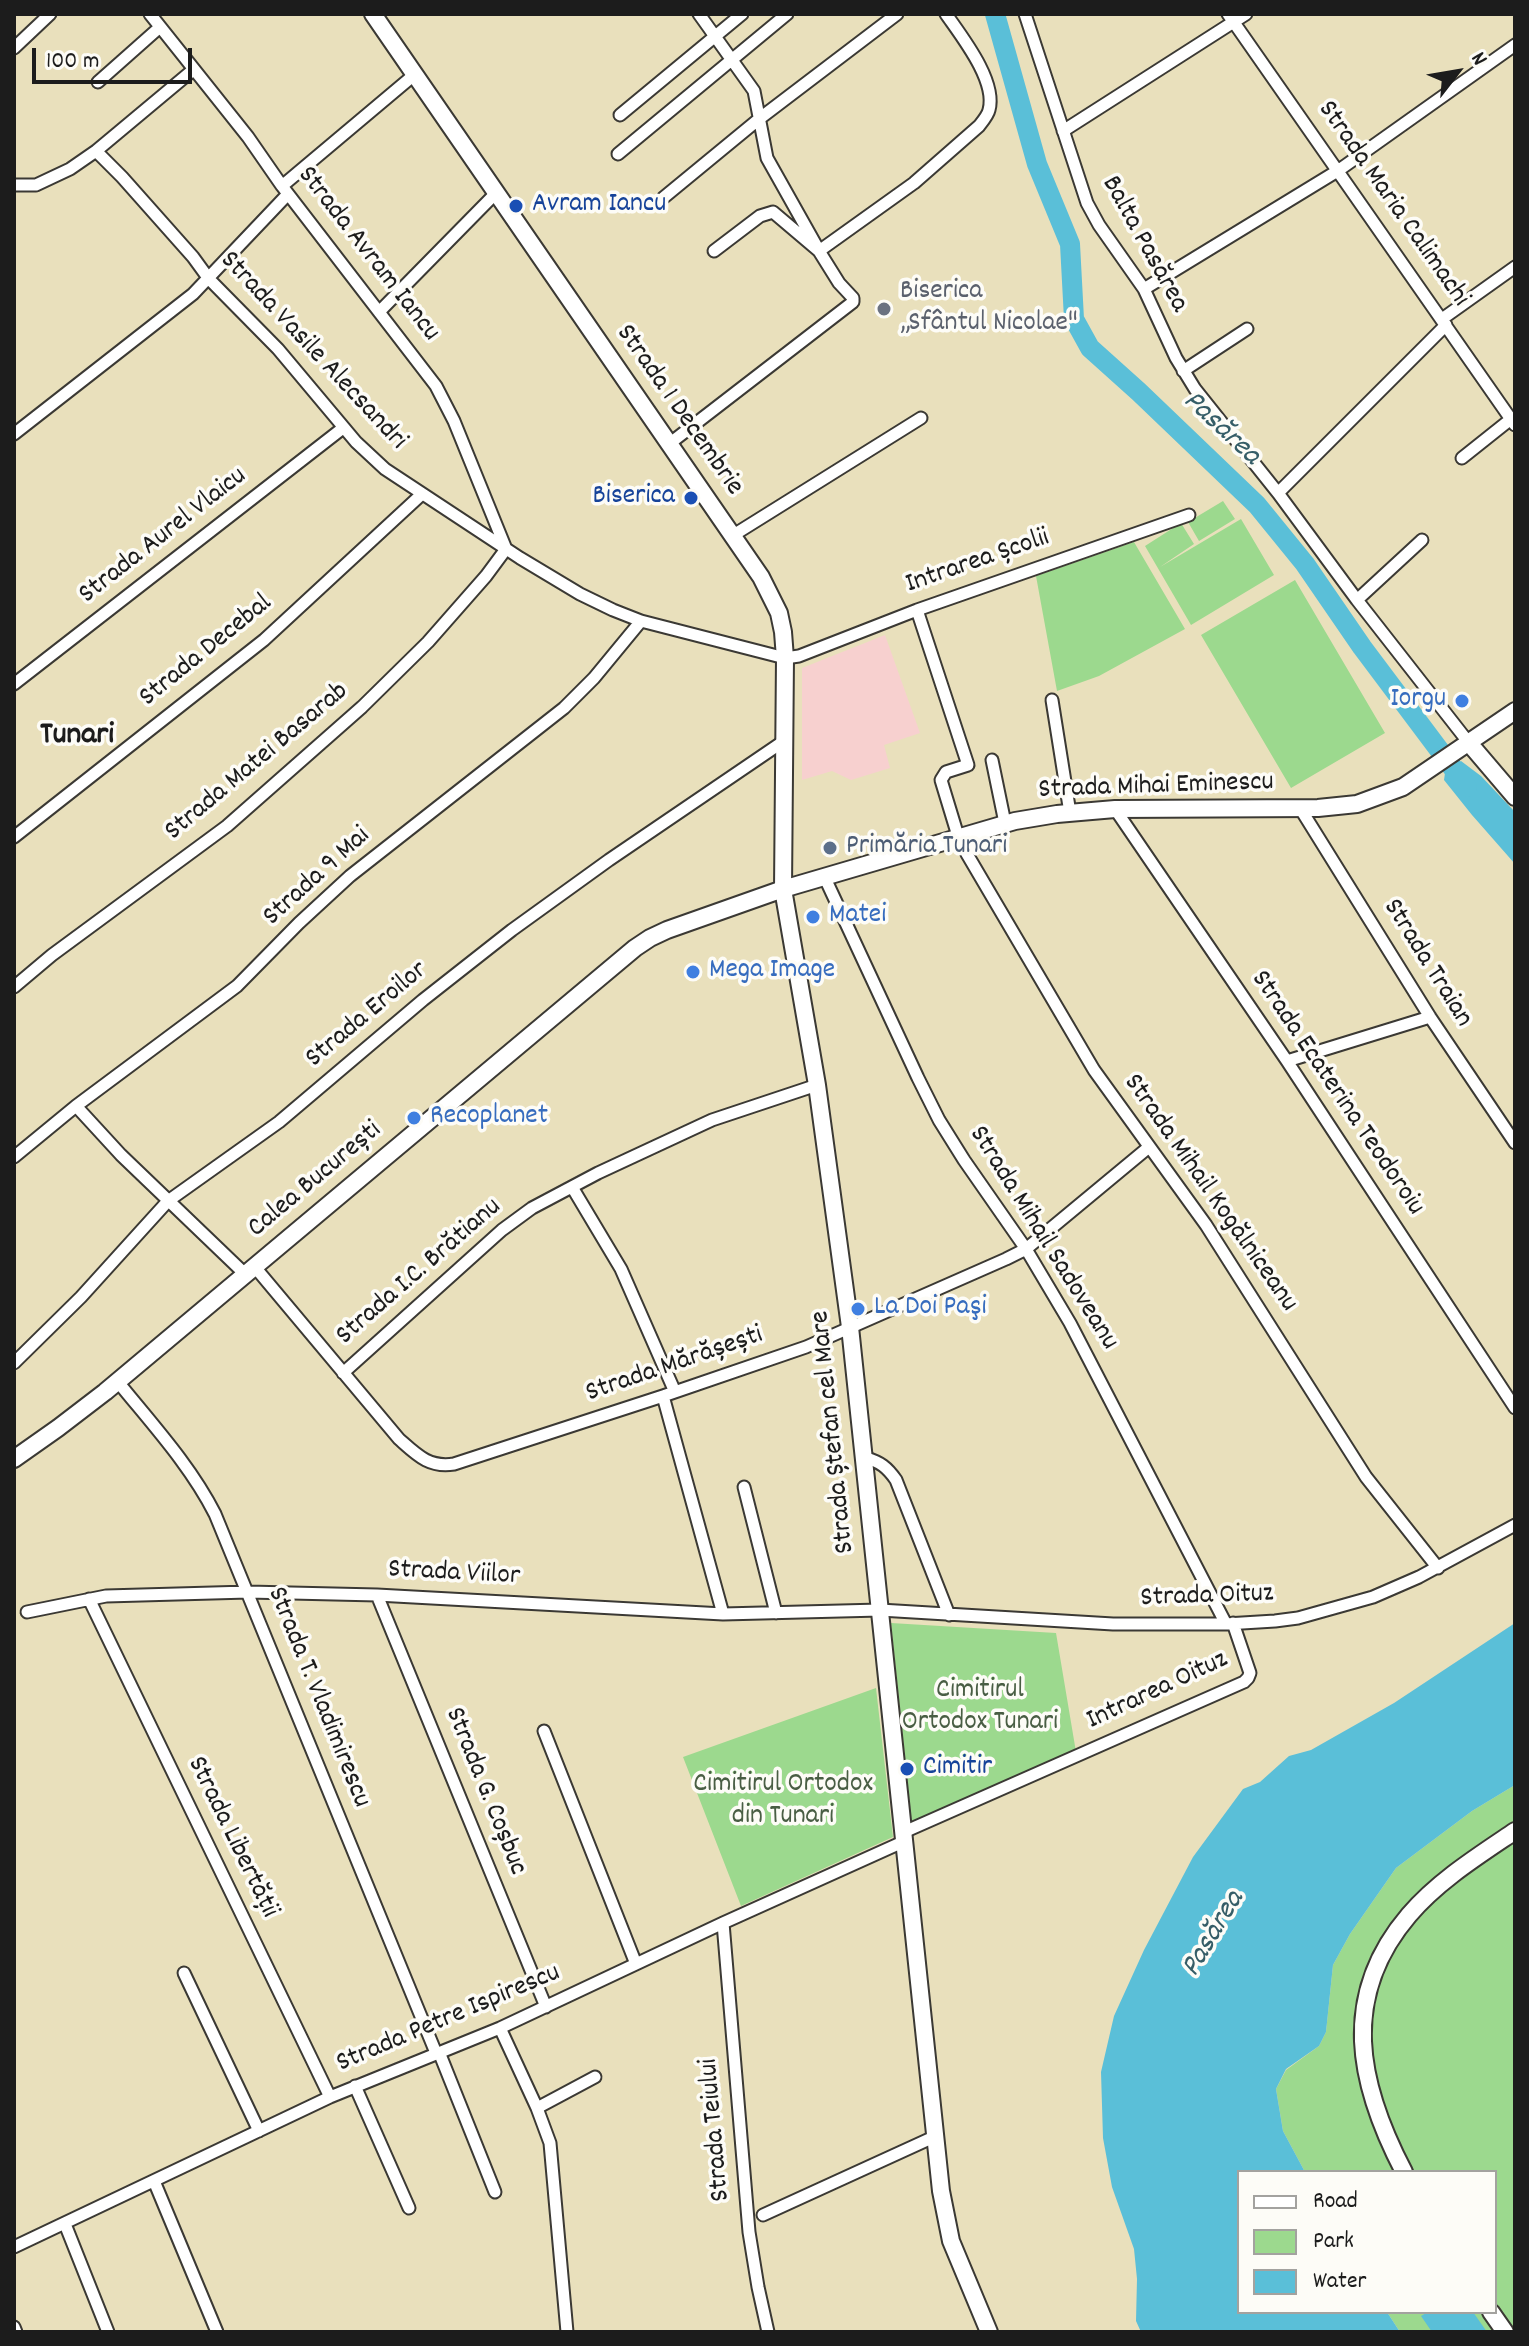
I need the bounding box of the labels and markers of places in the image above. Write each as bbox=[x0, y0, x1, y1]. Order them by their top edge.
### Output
place label: Avram Iancu bbox=[532, 189, 666, 223]
marker: Avram Iancu bbox=[507, 197, 525, 215]
place label: Biserica „Sfântul Nicolae" bbox=[900, 276, 1078, 342]
marker: Biserica „Sfântul Nicolae" bbox=[875, 300, 893, 318]
place label: Biserica bbox=[593, 481, 675, 515]
marker: Biserica bbox=[682, 489, 700, 507]
place label: Iorgu bbox=[1390, 684, 1446, 718]
marker: Iorgu bbox=[1453, 692, 1471, 710]
place label: Primăria Tunari bbox=[846, 831, 1007, 865]
marker: Primăria Tunari bbox=[821, 839, 839, 857]
place label: Matei bbox=[829, 900, 886, 934]
marker: Matei bbox=[804, 908, 822, 926]
place label: Mega Image bbox=[709, 955, 835, 989]
marker: Mega Image bbox=[684, 963, 702, 981]
place label: Recoplanet bbox=[430, 1101, 548, 1135]
marker: Recoplanet bbox=[405, 1109, 423, 1127]
place label: La Doi Paşi bbox=[874, 1292, 987, 1326]
marker: La Doi Paşi bbox=[849, 1300, 867, 1318]
place label: Cimitir bbox=[923, 1752, 992, 1786]
marker: Cimitir bbox=[898, 1760, 916, 1778]

